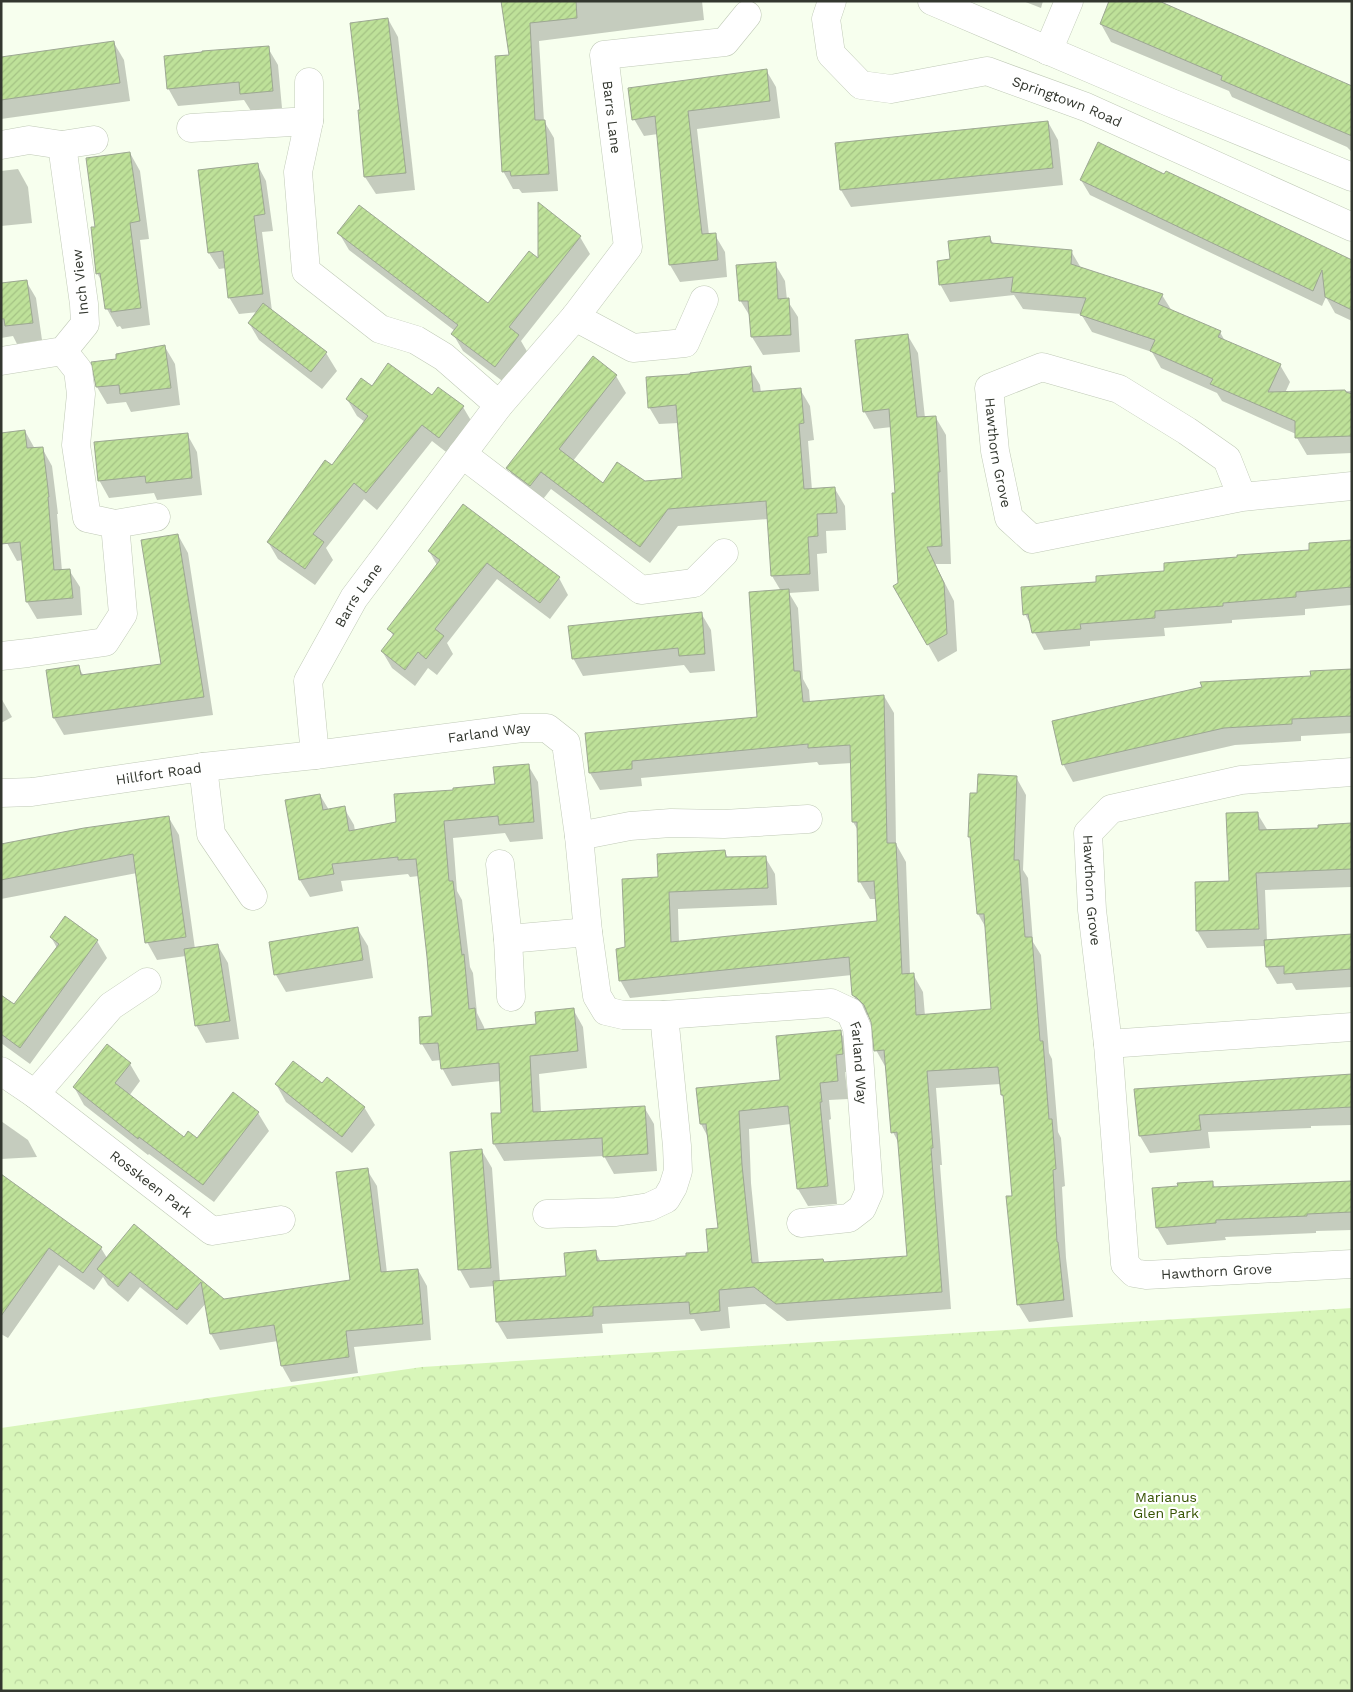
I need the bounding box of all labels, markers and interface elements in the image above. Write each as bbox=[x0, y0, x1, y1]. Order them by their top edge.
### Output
street label: Springtown Road bbox=[1010, 73, 1124, 130]
street label: Barrs Lane bbox=[600, 80, 624, 154]
street label: Inch View bbox=[69, 248, 91, 316]
street label: Hawthorn Grove bbox=[982, 397, 1015, 509]
street label: Barrs Lane bbox=[332, 560, 385, 630]
street label: Farland Way bbox=[447, 720, 531, 746]
street label: Hillfort Road bbox=[115, 759, 203, 788]
street label: Hawthorn Grove bbox=[1080, 834, 1104, 946]
street label: Farland Way bbox=[847, 1018, 871, 1106]
street label: Rosskeen Park bbox=[107, 1147, 196, 1221]
street label: Hawthorn Grove bbox=[1161, 1260, 1273, 1282]
park label: Marianus Glen Park bbox=[1133, 1489, 1199, 1521]

